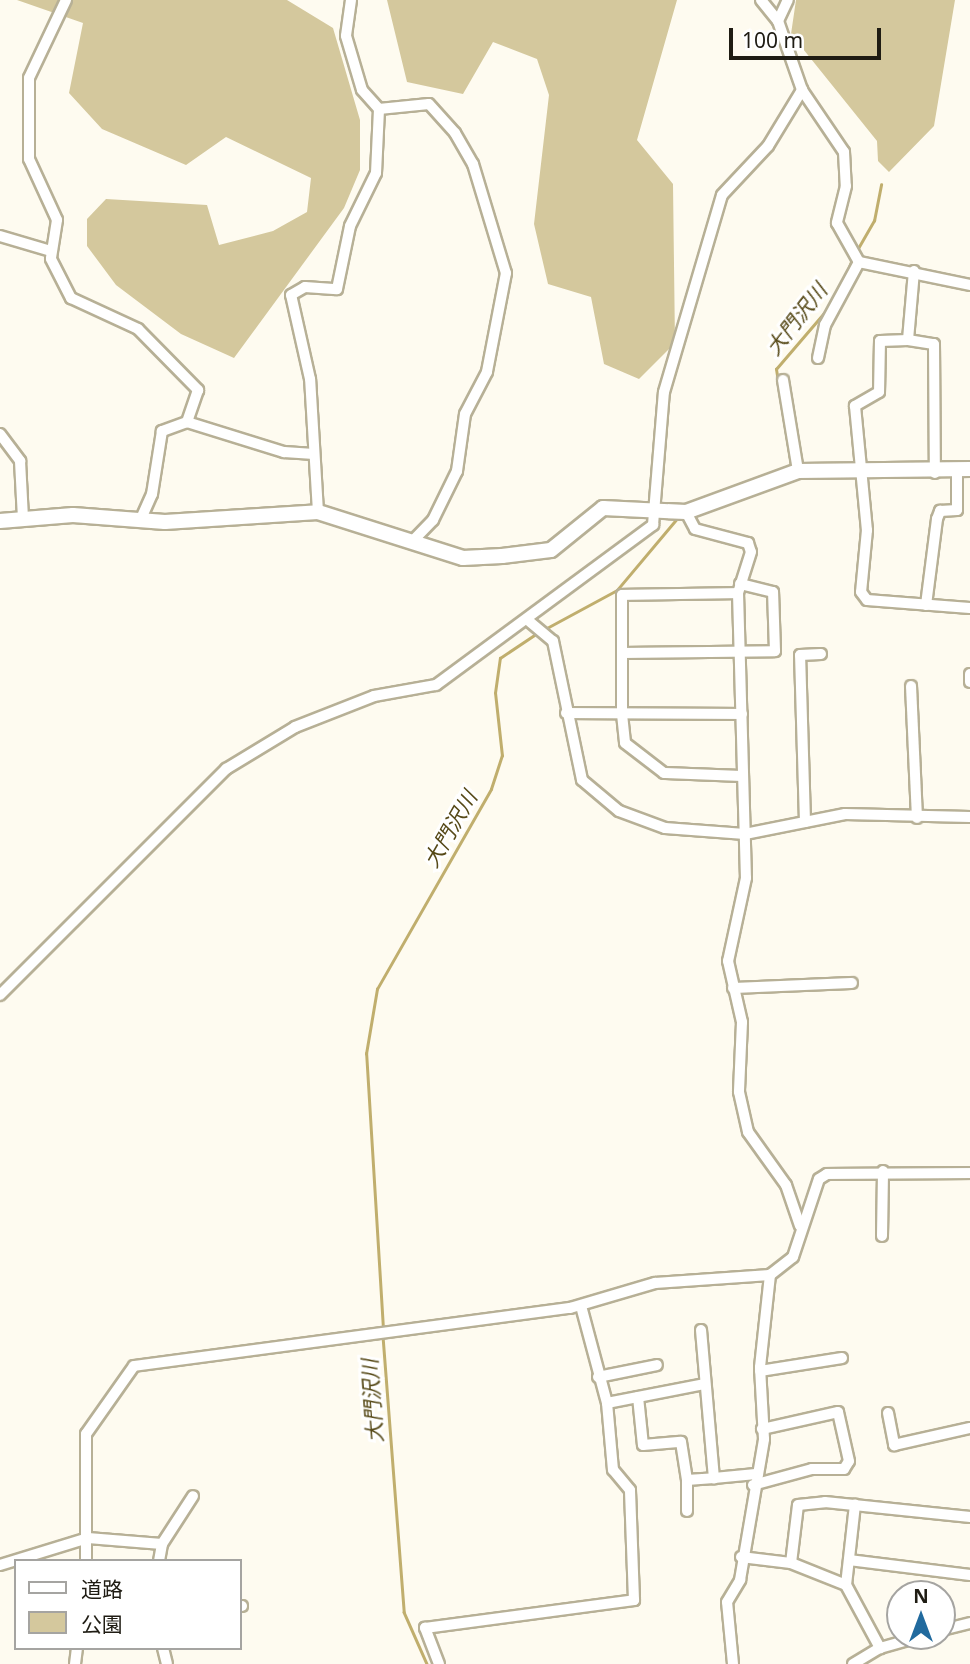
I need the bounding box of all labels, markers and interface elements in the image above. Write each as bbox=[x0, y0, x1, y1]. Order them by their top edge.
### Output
scale bar bbox=[732, 14, 884, 58]
text: 100 m bbox=[742, 26, 803, 54]
water label: 大門沢川 bbox=[760, 278, 832, 360]
water label: 大門沢川 bbox=[418, 786, 482, 872]
water label: 大門沢川 bbox=[357, 1358, 387, 1444]
legend bbox=[14, 1559, 242, 1650]
text: 道路 bbox=[81, 1575, 123, 1603]
north arrow bbox=[886, 1580, 956, 1650]
text: N bbox=[913, 1583, 929, 1609]
text: 公園 bbox=[81, 1610, 123, 1638]

